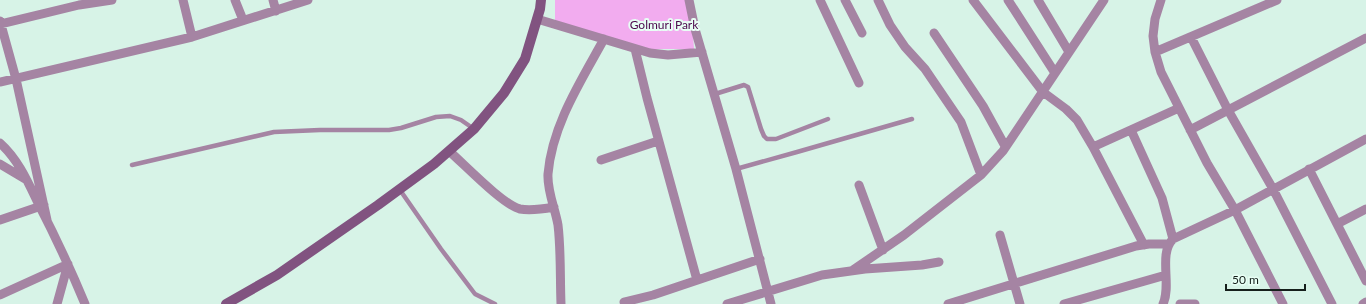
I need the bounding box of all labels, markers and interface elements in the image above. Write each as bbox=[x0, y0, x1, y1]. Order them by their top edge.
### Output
park label: Golmuri Park bbox=[630, 17, 699, 32]
scale bar bbox=[1226, 266, 1305, 292]
text: 50 m bbox=[1232, 272, 1259, 287]

